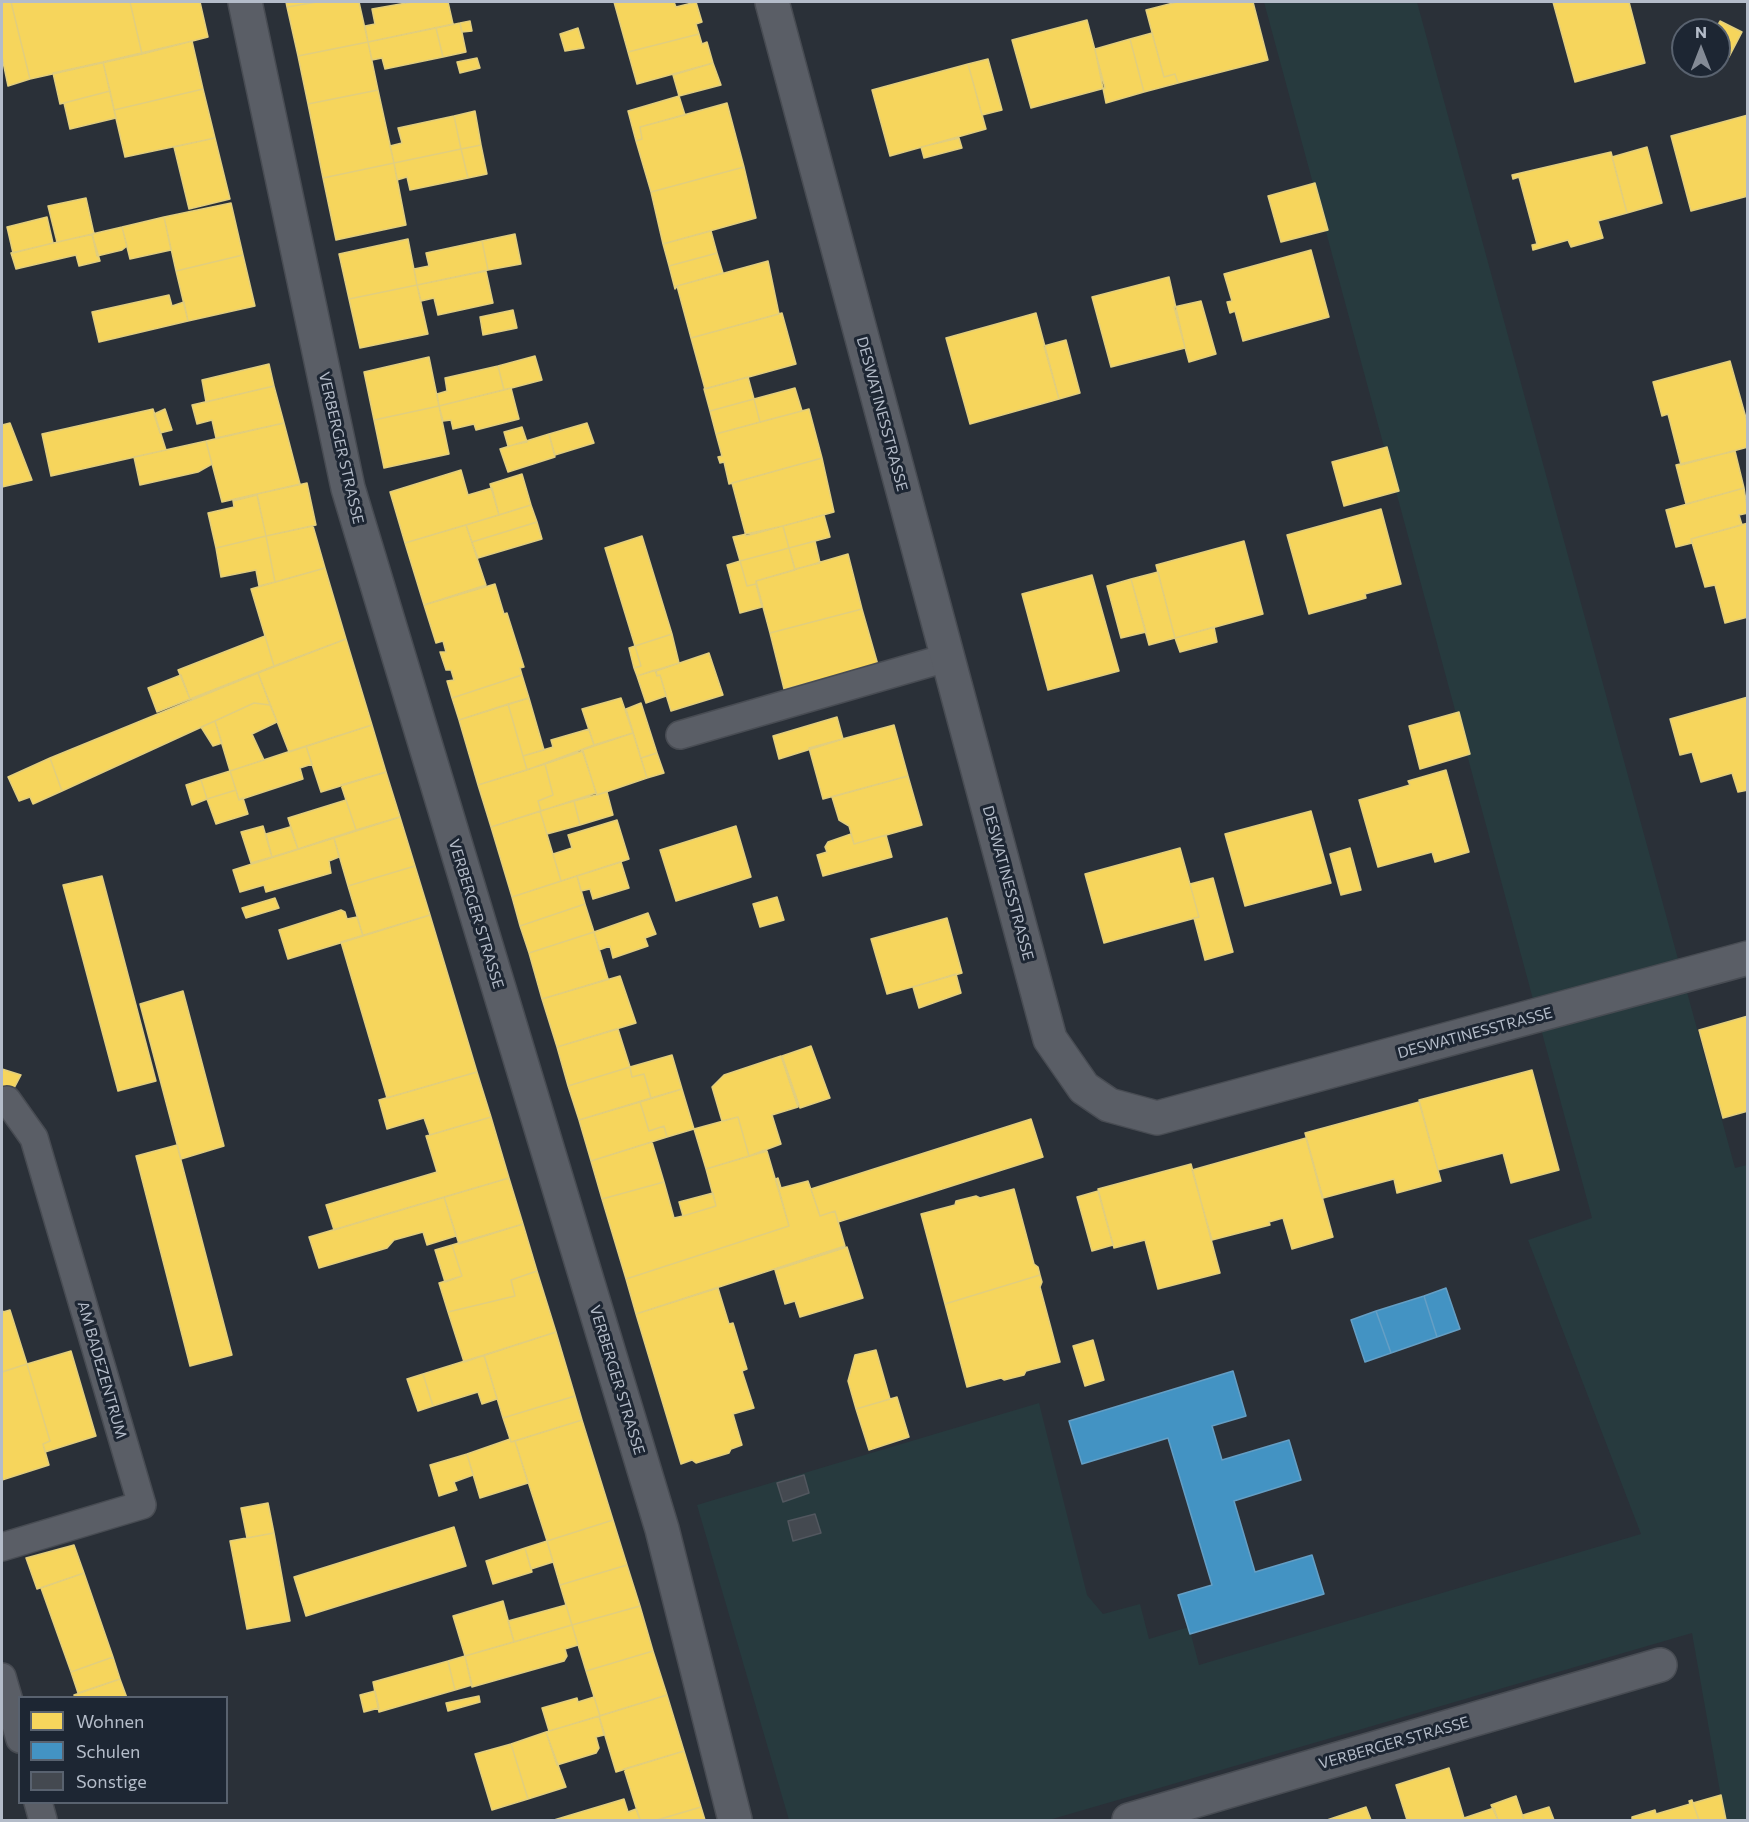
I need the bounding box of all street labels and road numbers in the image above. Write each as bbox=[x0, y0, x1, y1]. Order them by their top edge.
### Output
street label: DESWATINESSTRASSE bbox=[853, 335, 911, 493]
street label: VERBERGER STRASSE bbox=[315, 370, 367, 526]
street label: DESWATINESSTRASSE bbox=[979, 804, 1037, 962]
street label: VERBERGER STRASSE bbox=[445, 837, 507, 991]
street label: DESWATINESSTRASSE bbox=[1396, 1004, 1554, 1062]
street label: AM BADEZENTRUM bbox=[74, 1299, 130, 1441]
street label: VERBERGER STRASSE bbox=[586, 1303, 648, 1457]
street label: VERBERGER STRASSE bbox=[1317, 1713, 1471, 1773]

